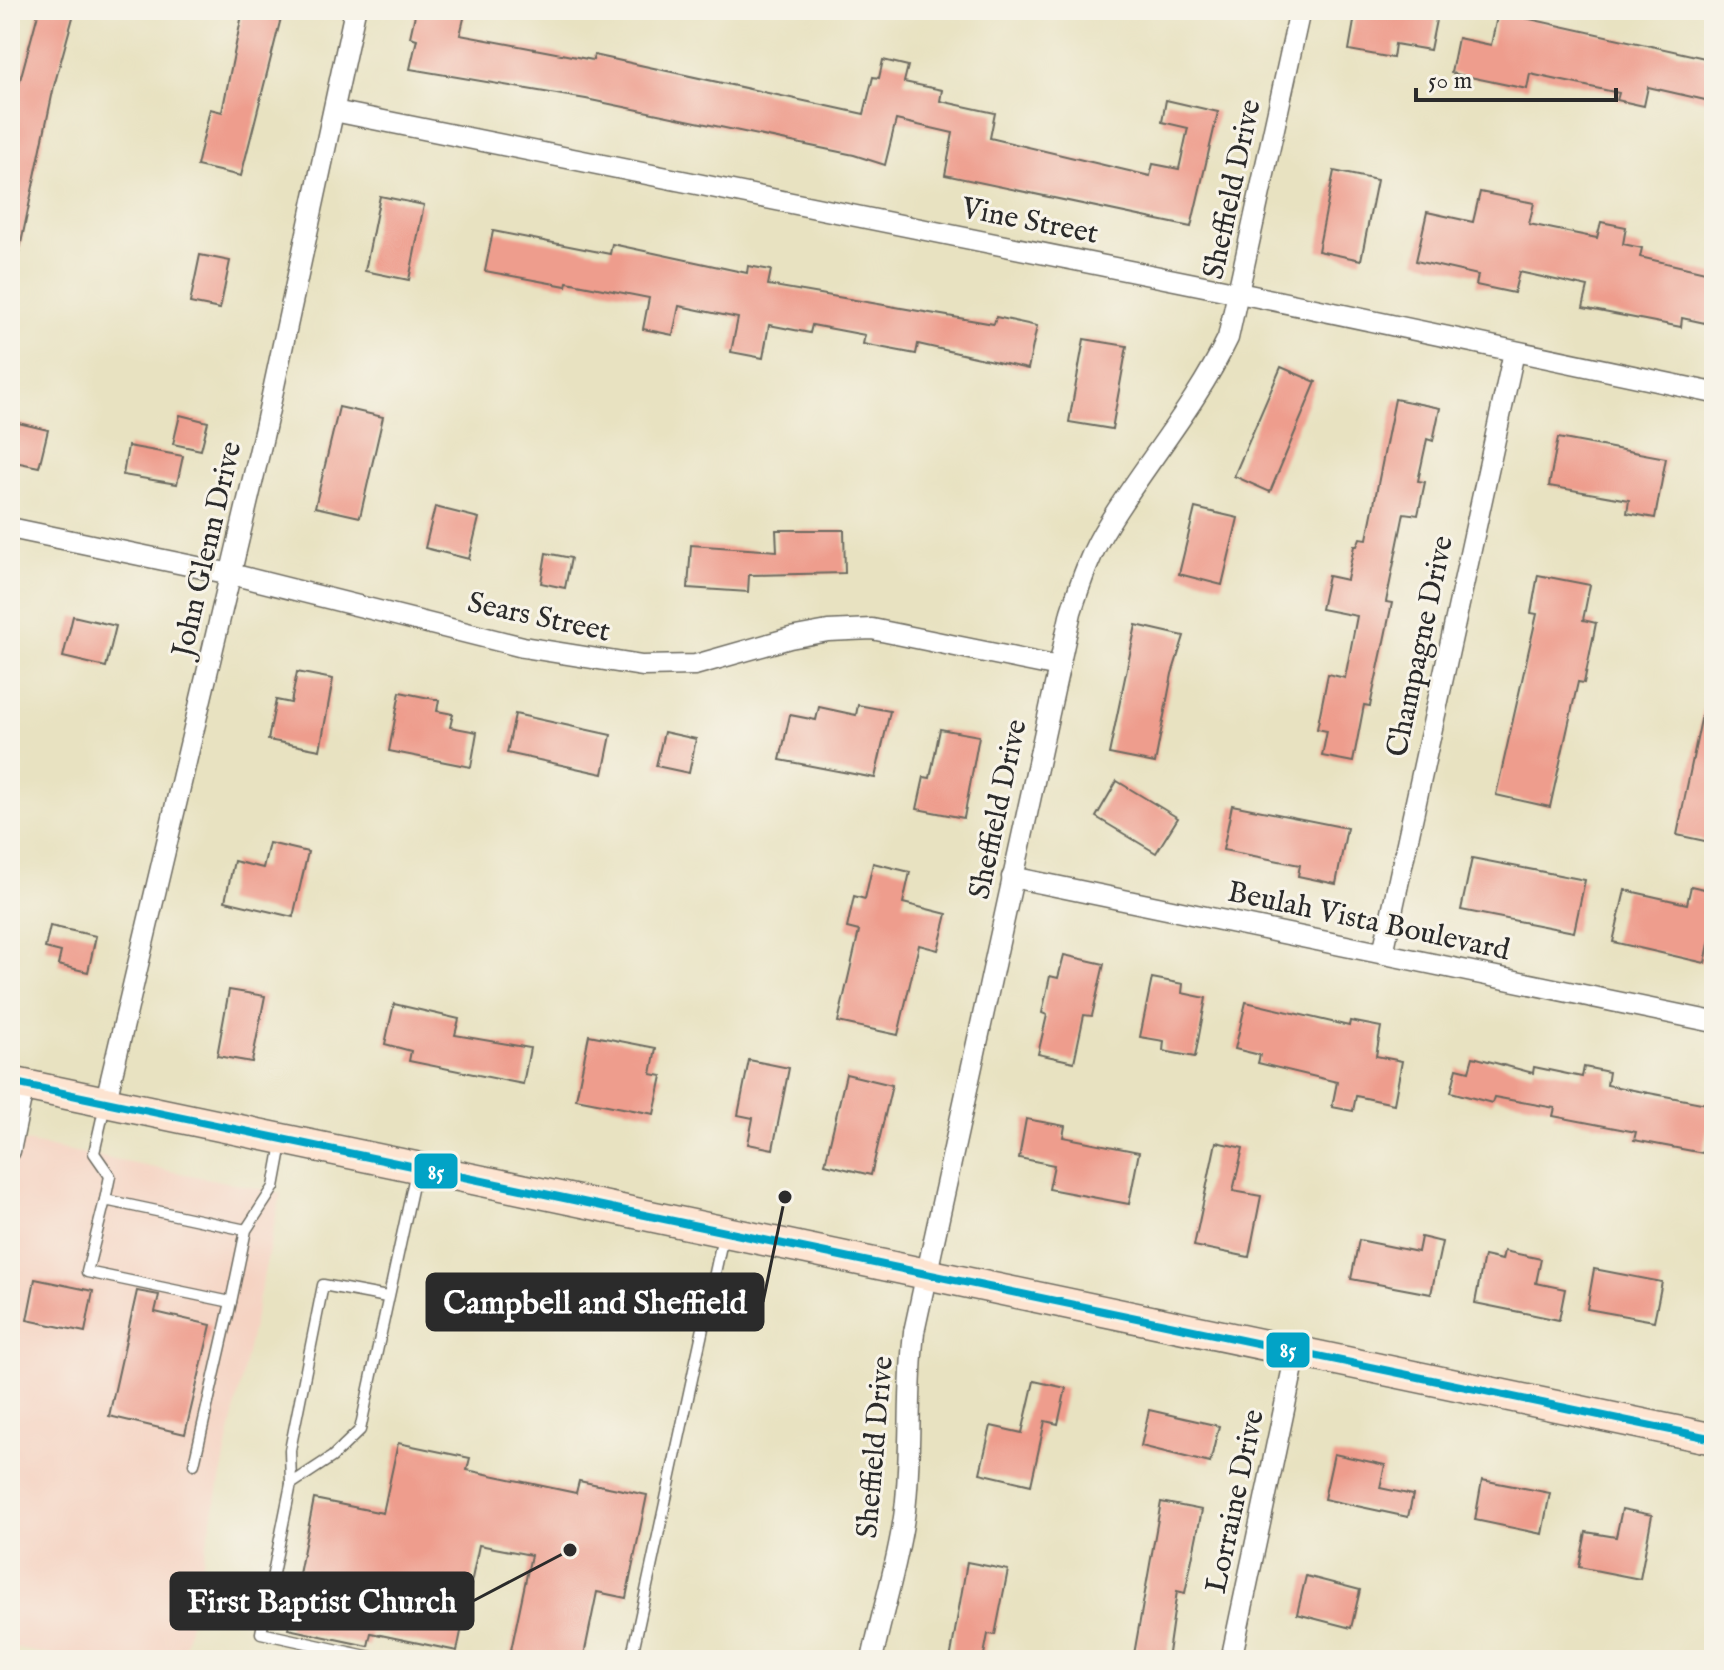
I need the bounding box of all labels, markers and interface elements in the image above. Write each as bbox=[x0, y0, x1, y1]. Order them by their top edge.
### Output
scale bar bbox=[1416, 52, 1616, 102]
text: 50 m bbox=[1428, 66, 1472, 97]
street label: Sheffield Drive bbox=[1195, 96, 1271, 283]
street label: Vine Street bbox=[957, 190, 1101, 254]
street label: John Glenn Drive bbox=[164, 438, 251, 664]
street label: Champagne Drive bbox=[1379, 532, 1463, 761]
street label: Sears Street bbox=[464, 584, 613, 652]
street label: Sheffield Drive bbox=[961, 716, 1037, 903]
street label: Beulah Vista Boulevard bbox=[1224, 873, 1514, 971]
line badge: 85 bbox=[413, 1152, 459, 1190]
text: 85 bbox=[428, 1159, 444, 1187]
callout: Campbell and Sheffield bbox=[427, 1274, 763, 1330]
text: Campbell and Sheffield bbox=[443, 1284, 748, 1325]
line badge: 85 bbox=[1265, 1331, 1311, 1369]
text: 85 bbox=[1280, 1337, 1296, 1365]
street label: Sheffield Drive bbox=[849, 1354, 903, 1540]
street label: Lorraine Drive bbox=[1198, 1406, 1274, 1597]
callout: First Baptist Church bbox=[171, 1573, 473, 1629]
text: First Baptist Church bbox=[187, 1583, 458, 1624]

